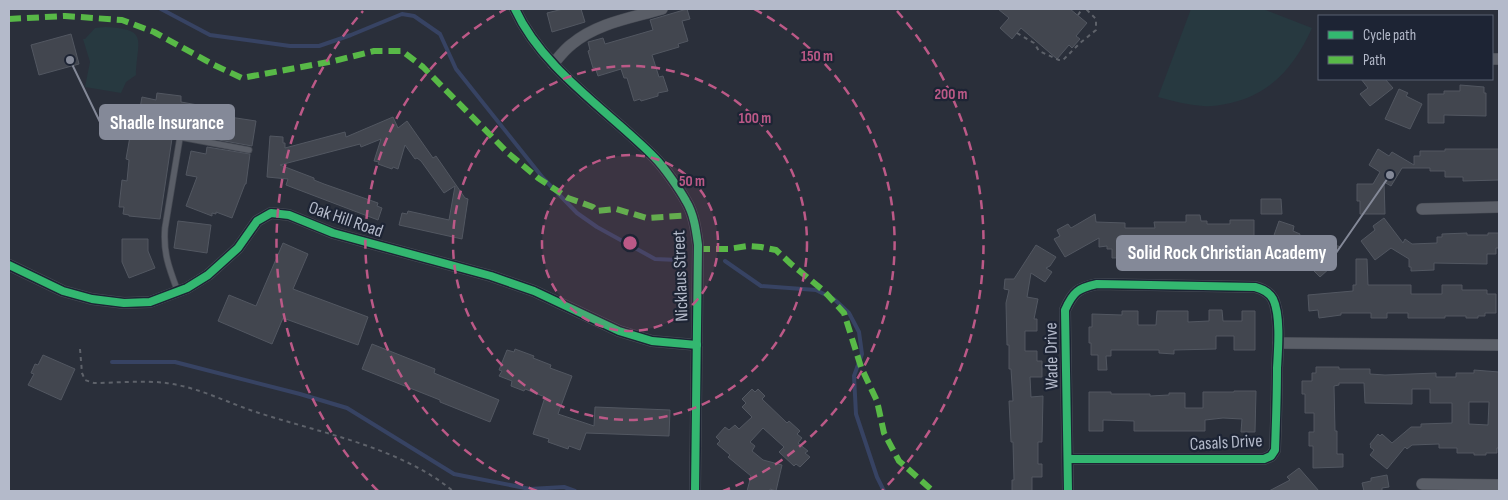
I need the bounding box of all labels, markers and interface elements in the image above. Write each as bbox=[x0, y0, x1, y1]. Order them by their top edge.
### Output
legend bbox=[1318, 15, 1493, 80]
text: Cycle path bbox=[1363, 26, 1416, 45]
text: 150 m bbox=[801, 47, 833, 66]
text: Path bbox=[1363, 51, 1386, 70]
text: 200 m bbox=[934, 85, 968, 104]
callout: Shadle Insurance bbox=[100, 105, 234, 139]
text: 100 m bbox=[739, 109, 771, 128]
text: Shadle Insurance bbox=[110, 112, 224, 135]
text: 50 m bbox=[679, 172, 705, 191]
street label: Oak Hill Road bbox=[306, 197, 386, 242]
street label: Nicklaus Street bbox=[668, 229, 693, 322]
centre of rings bbox=[621, 234, 639, 252]
callout: Solid Rock Christian Academy bbox=[1117, 236, 1336, 270]
text: Solid Rock Christian Academy bbox=[1128, 242, 1326, 265]
street label: Wade Drive bbox=[1040, 322, 1063, 390]
street label: Casals Drive bbox=[1189, 430, 1263, 455]

